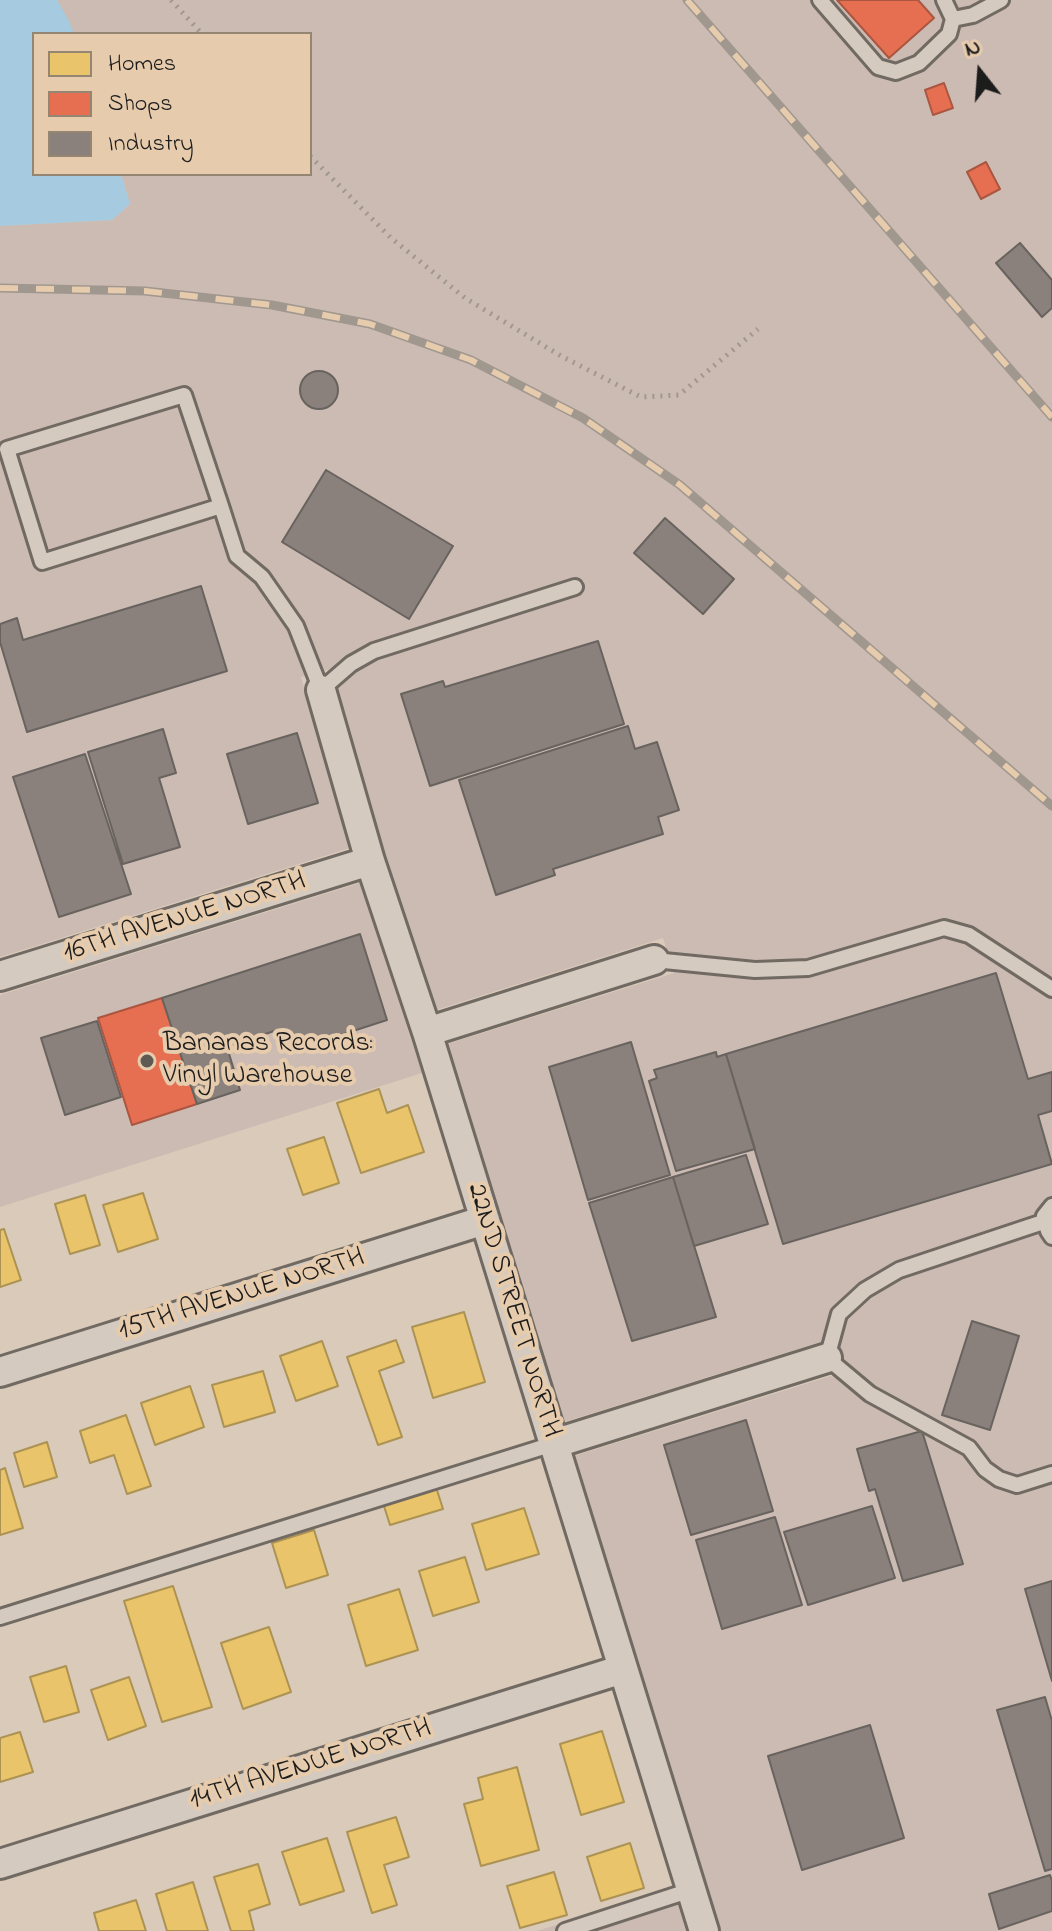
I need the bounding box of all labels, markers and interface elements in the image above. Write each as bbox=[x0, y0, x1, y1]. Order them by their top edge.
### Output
legend bbox=[32, 32, 312, 176]
north arrow bbox=[940, 32, 1020, 112]
text: N bbox=[961, 32, 985, 67]
text: Homes bbox=[108, 47, 176, 82]
text: Shops bbox=[108, 87, 173, 122]
text: Industry bbox=[108, 127, 194, 162]
street label: 16TH AVENUE NORTH bbox=[60, 866, 310, 972]
place label: Bananas Records: Vinyl Warehouse bbox=[163, 1028, 372, 1094]
marker: Bananas Records: Vinyl Warehouse bbox=[138, 1052, 156, 1070]
street label: 22ND STREET NORTH bbox=[457, 1180, 567, 1442]
street label: 15TH AVENUE NORTH bbox=[115, 1243, 369, 1349]
street label: 14TH AVENUE NORTH bbox=[186, 1713, 436, 1819]

